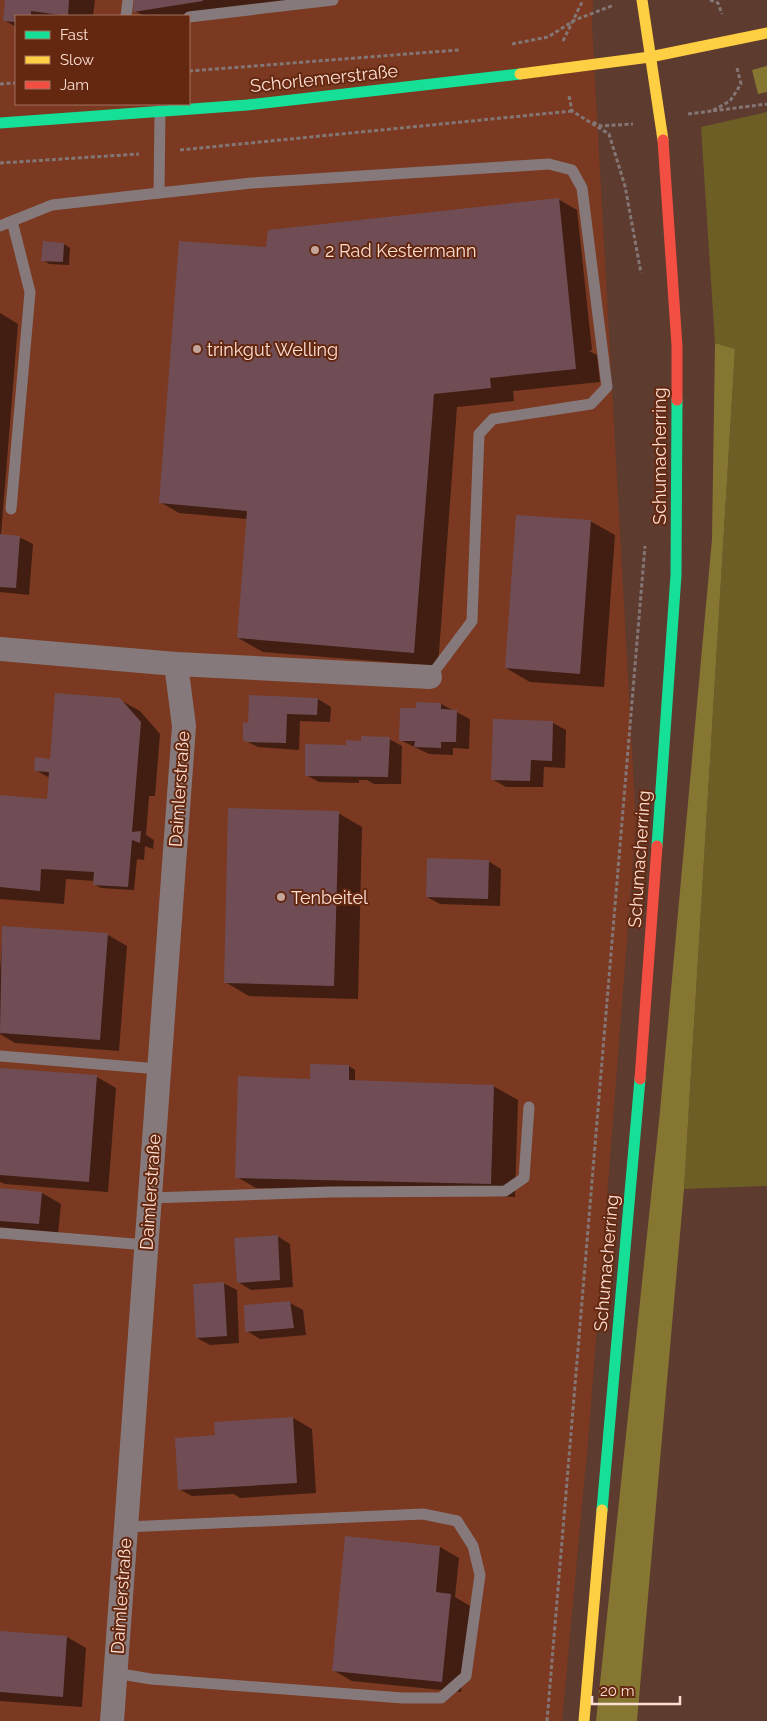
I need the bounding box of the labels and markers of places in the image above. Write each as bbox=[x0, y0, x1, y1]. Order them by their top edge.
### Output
place label: 2 Rad Kestermann bbox=[325, 240, 477, 261]
marker: 2 Rad Kestermann bbox=[309, 244, 321, 256]
place label: trinkgut Welling bbox=[207, 339, 338, 360]
marker: trinkgut Welling bbox=[191, 343, 203, 355]
place label: Tenbeitel bbox=[291, 887, 368, 908]
marker: Tenbeitel bbox=[275, 891, 287, 903]

